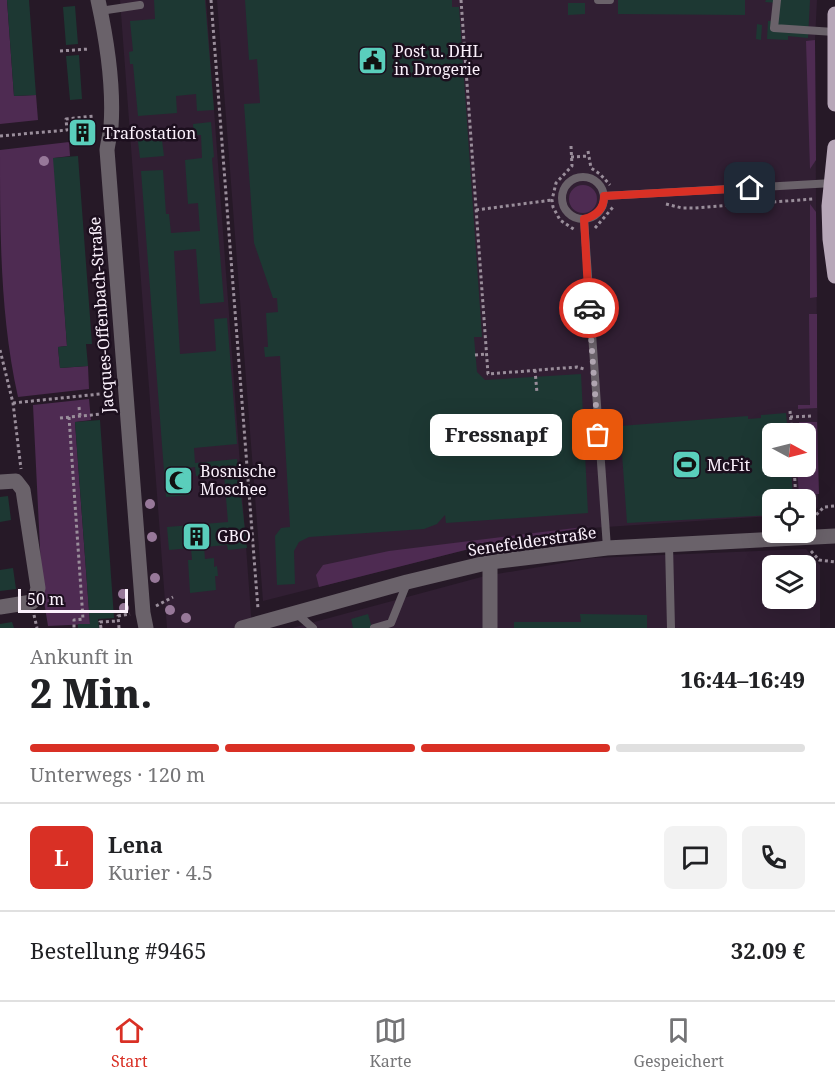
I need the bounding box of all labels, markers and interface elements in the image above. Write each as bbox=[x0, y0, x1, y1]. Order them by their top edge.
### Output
place label: Post u. DHL in Drogerie bbox=[394, 40, 483, 80]
public building icon: Post u. DHL in Drogerie bbox=[357, 44, 389, 76]
building icon: Trafostation bbox=[66, 117, 98, 149]
place label: Trafostation bbox=[103, 122, 196, 144]
pin bbox=[724, 162, 775, 213]
icon: home bbox=[733, 171, 766, 204]
street label: Jacques-Offenbach-Straße bbox=[83, 216, 119, 415]
courier bbox=[559, 278, 619, 338]
icon: car bbox=[573, 292, 606, 325]
pin bbox=[572, 409, 623, 460]
callout: Fressnapf bbox=[430, 414, 562, 456]
icon: bag bbox=[581, 418, 614, 451]
text: Fressnapf bbox=[445, 421, 547, 448]
north arrow bbox=[762, 423, 816, 477]
map controls bbox=[762, 423, 816, 609]
sports icon: McFit bbox=[670, 449, 702, 481]
place label: McFit bbox=[707, 454, 750, 476]
place label: Bosnische Moschee bbox=[200, 460, 276, 500]
mosque icon: Bosnische Moschee bbox=[163, 464, 195, 496]
button: locate bbox=[762, 489, 816, 543]
building icon: GBO bbox=[180, 520, 212, 552]
street label: Senefelderstraße bbox=[466, 521, 598, 561]
place label: GBO bbox=[217, 525, 251, 547]
button: layers bbox=[762, 555, 816, 609]
scale bar bbox=[18, 586, 128, 614]
text: 50 m bbox=[27, 588, 64, 610]
text: Ankunft in bbox=[30, 643, 133, 670]
text: 16:44–16:49 bbox=[681, 664, 805, 694]
text: 2 Min. bbox=[30, 666, 152, 719]
text: Unterwegs · 120 m bbox=[30, 761, 205, 788]
button: chat bbox=[664, 826, 727, 889]
button: phone bbox=[742, 826, 805, 889]
text: Lena bbox=[108, 829, 163, 859]
text: L bbox=[54, 842, 69, 872]
text: Kurier · 4.5 bbox=[108, 859, 213, 886]
text: Bestellung #9465 bbox=[30, 935, 206, 965]
text: 32.09 € bbox=[731, 935, 805, 965]
tab: Start bbox=[111, 1014, 148, 1072]
tab: Karte bbox=[370, 1014, 411, 1072]
tab: Gespeichert bbox=[633, 1014, 724, 1072]

